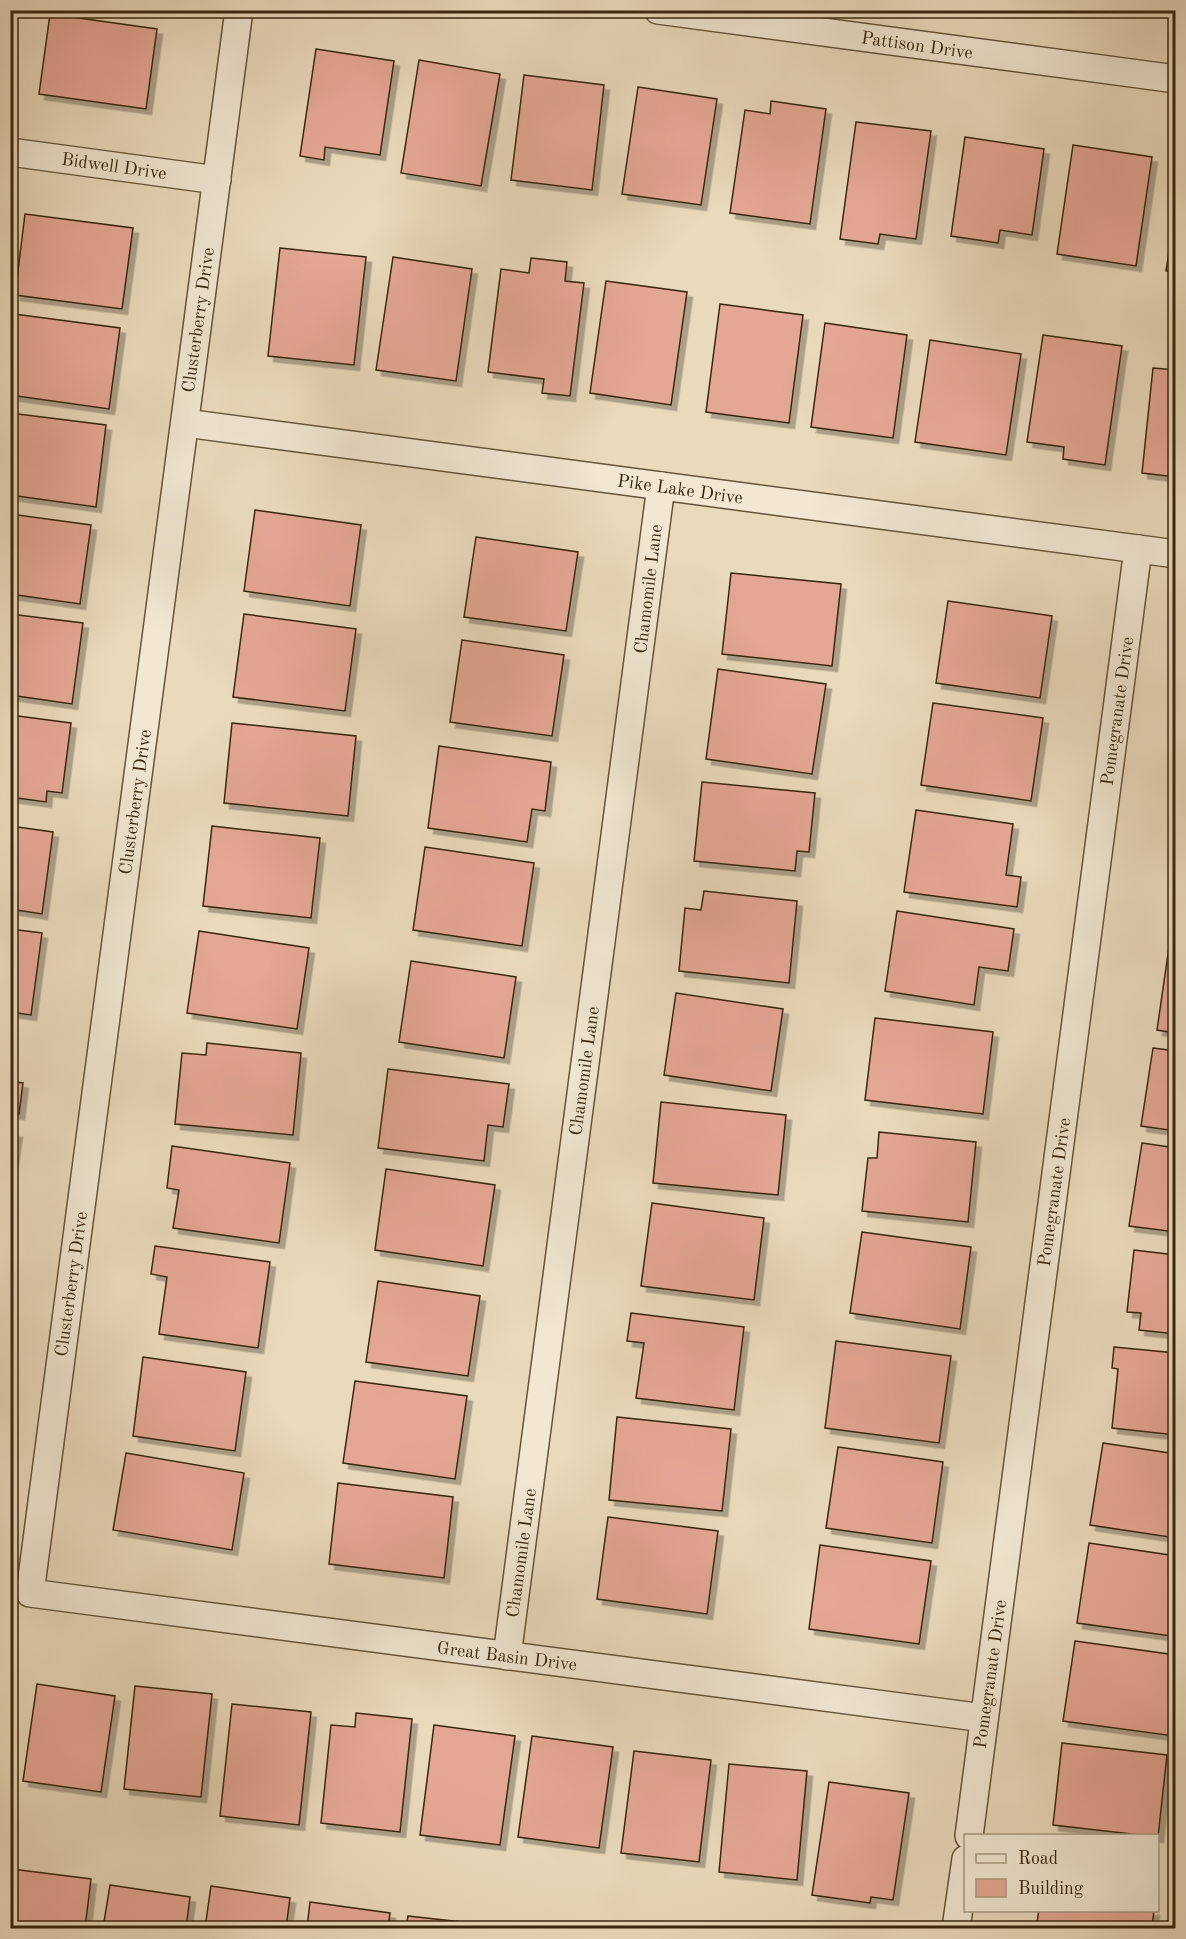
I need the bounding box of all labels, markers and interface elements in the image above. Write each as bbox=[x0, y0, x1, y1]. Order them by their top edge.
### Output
street label: Pattison Drive bbox=[860, 29, 974, 63]
street label: Bidwell Drive bbox=[60, 151, 168, 183]
street label: Clusterberry Drive bbox=[180, 246, 218, 394]
street label: Pike Lake Drive bbox=[616, 472, 744, 508]
street label: Chamomile Lane bbox=[632, 523, 666, 655]
street label: Pomegranate Drive bbox=[1099, 635, 1137, 787]
street label: Clusterberry Drive bbox=[117, 728, 155, 876]
street label: Chamomile Lane bbox=[567, 1005, 603, 1137]
street label: Pomegranate Drive bbox=[1036, 1116, 1074, 1268]
street label: Clusterberry Drive bbox=[53, 1210, 91, 1358]
street label: Chamomile Lane bbox=[504, 1487, 540, 1619]
street label: Pomegranate Drive bbox=[972, 1598, 1010, 1750]
street label: Great Basin Drive bbox=[436, 1639, 578, 1675]
legend bbox=[964, 1834, 1159, 1912]
text: Road bbox=[1018, 1850, 1058, 1868]
text: Building bbox=[1018, 1880, 1084, 1898]

